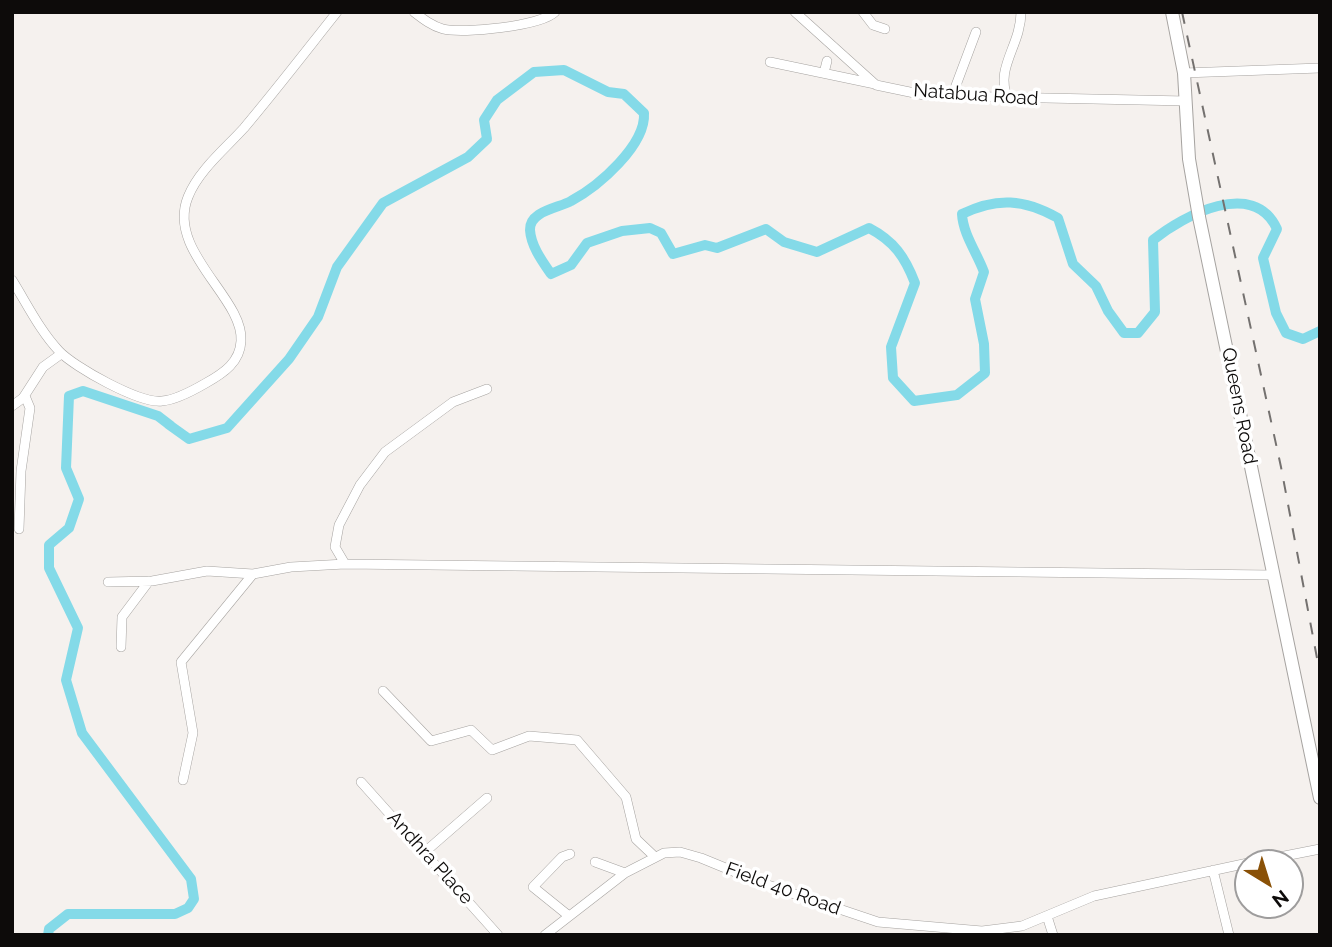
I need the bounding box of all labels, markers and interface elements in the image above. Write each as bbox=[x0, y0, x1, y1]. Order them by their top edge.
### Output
street label: Natabua Road bbox=[913, 79, 1039, 111]
street label: Queens Road bbox=[1217, 346, 1261, 466]
street label: Andhra Place bbox=[382, 807, 478, 909]
north arrow bbox=[1234, 849, 1304, 919]
street label: Field 40 Road bbox=[722, 858, 844, 920]
text: N bbox=[1268, 886, 1293, 912]

